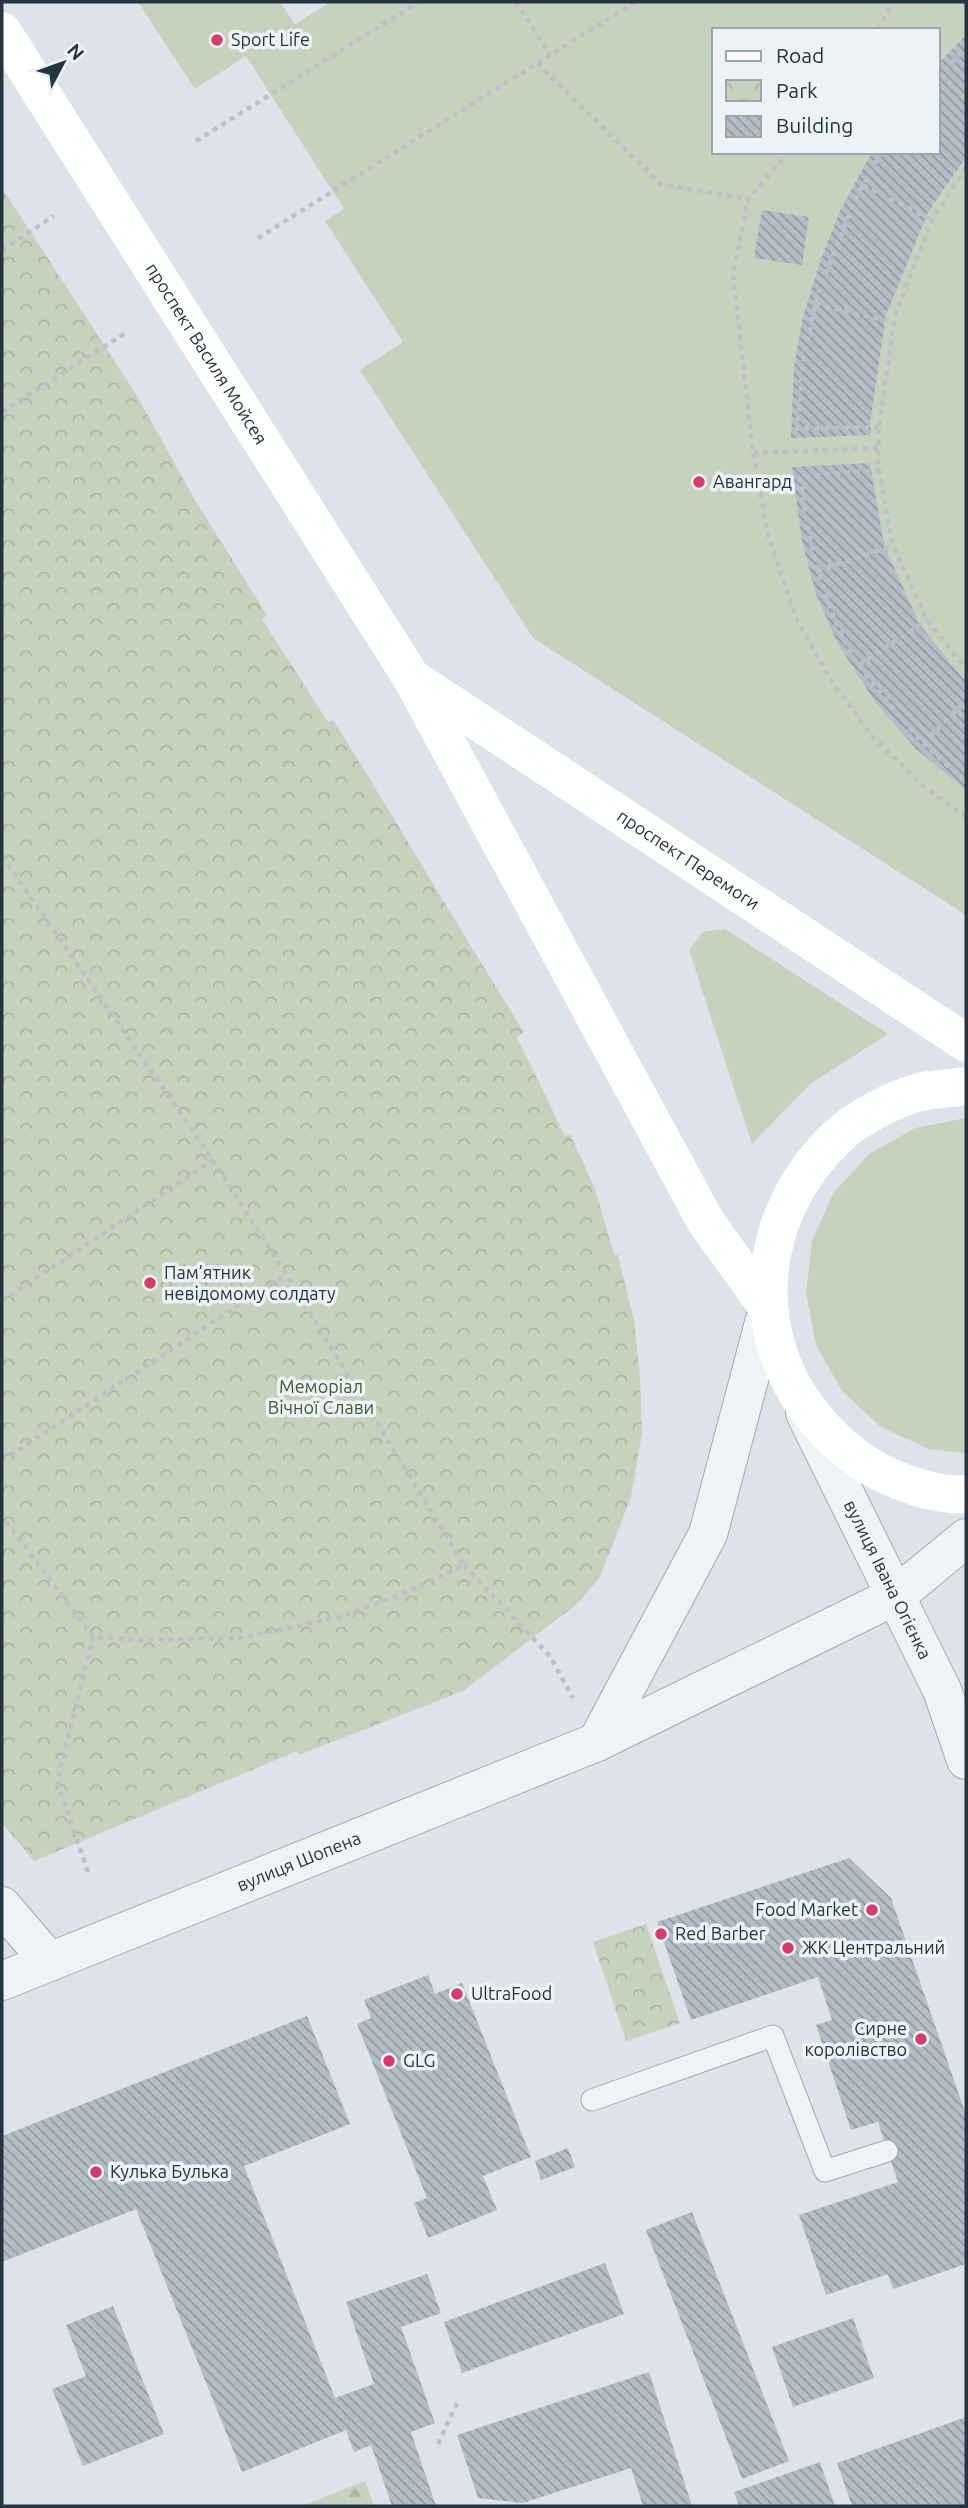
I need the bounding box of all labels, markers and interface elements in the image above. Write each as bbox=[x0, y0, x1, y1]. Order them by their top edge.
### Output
north arrow bbox=[28, 28, 98, 98]
legend bbox=[712, 28, 940, 154]
place label: Sport Life bbox=[231, 29, 310, 49]
marker: Sport Life bbox=[209, 32, 225, 48]
text: N bbox=[63, 39, 89, 64]
text: Road bbox=[776, 43, 824, 67]
text: Park bbox=[776, 78, 818, 102]
text: Building bbox=[776, 113, 853, 137]
street label: проспект Василя Мойсея bbox=[142, 259, 272, 447]
place label: Авангард bbox=[713, 471, 792, 491]
marker: Авангард bbox=[691, 474, 707, 490]
street label: проспект Перемоги bbox=[614, 805, 763, 913]
place label: Пам’ятник невідомому солдату bbox=[164, 1262, 336, 1303]
marker: Пам’ятник невідомому солдату bbox=[142, 1275, 158, 1291]
park label: Меморіал Вічної Слави bbox=[268, 1376, 374, 1417]
street label: вулиця Івана Огієнка bbox=[841, 1496, 936, 1662]
street label: вулиця Шопена bbox=[234, 1827, 363, 1895]
place label: Food Market bbox=[755, 1899, 858, 1919]
marker: Food Market bbox=[864, 1902, 880, 1918]
place label: Red Barber bbox=[675, 1923, 766, 1943]
marker: Red Barber bbox=[653, 1926, 669, 1942]
place label: ЖК Центральний bbox=[802, 1937, 945, 1957]
marker: ЖК Центральний bbox=[780, 1940, 796, 1956]
place label: UltraFood bbox=[471, 1983, 552, 2003]
marker: UltraFood bbox=[449, 1986, 465, 2002]
place label: Сирне королівство bbox=[805, 2018, 907, 2059]
marker: Сирне королівство bbox=[913, 2031, 929, 2047]
place label: GLG bbox=[403, 2050, 435, 2070]
marker: GLG bbox=[381, 2053, 397, 2069]
place label: Кулька Булька bbox=[110, 2161, 229, 2181]
marker: Кулька Булька bbox=[88, 2164, 104, 2180]

